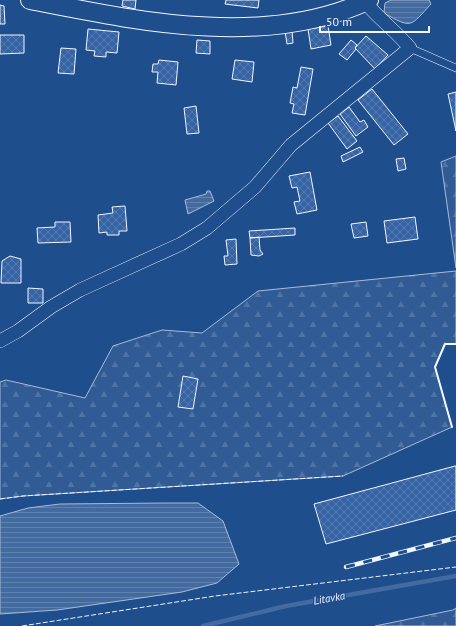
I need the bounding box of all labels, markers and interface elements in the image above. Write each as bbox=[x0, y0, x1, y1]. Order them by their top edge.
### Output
scale bar bbox=[320, 8, 429, 34]
text: 50 m bbox=[326, 14, 352, 29]
water label: Litavka bbox=[312, 588, 347, 608]

